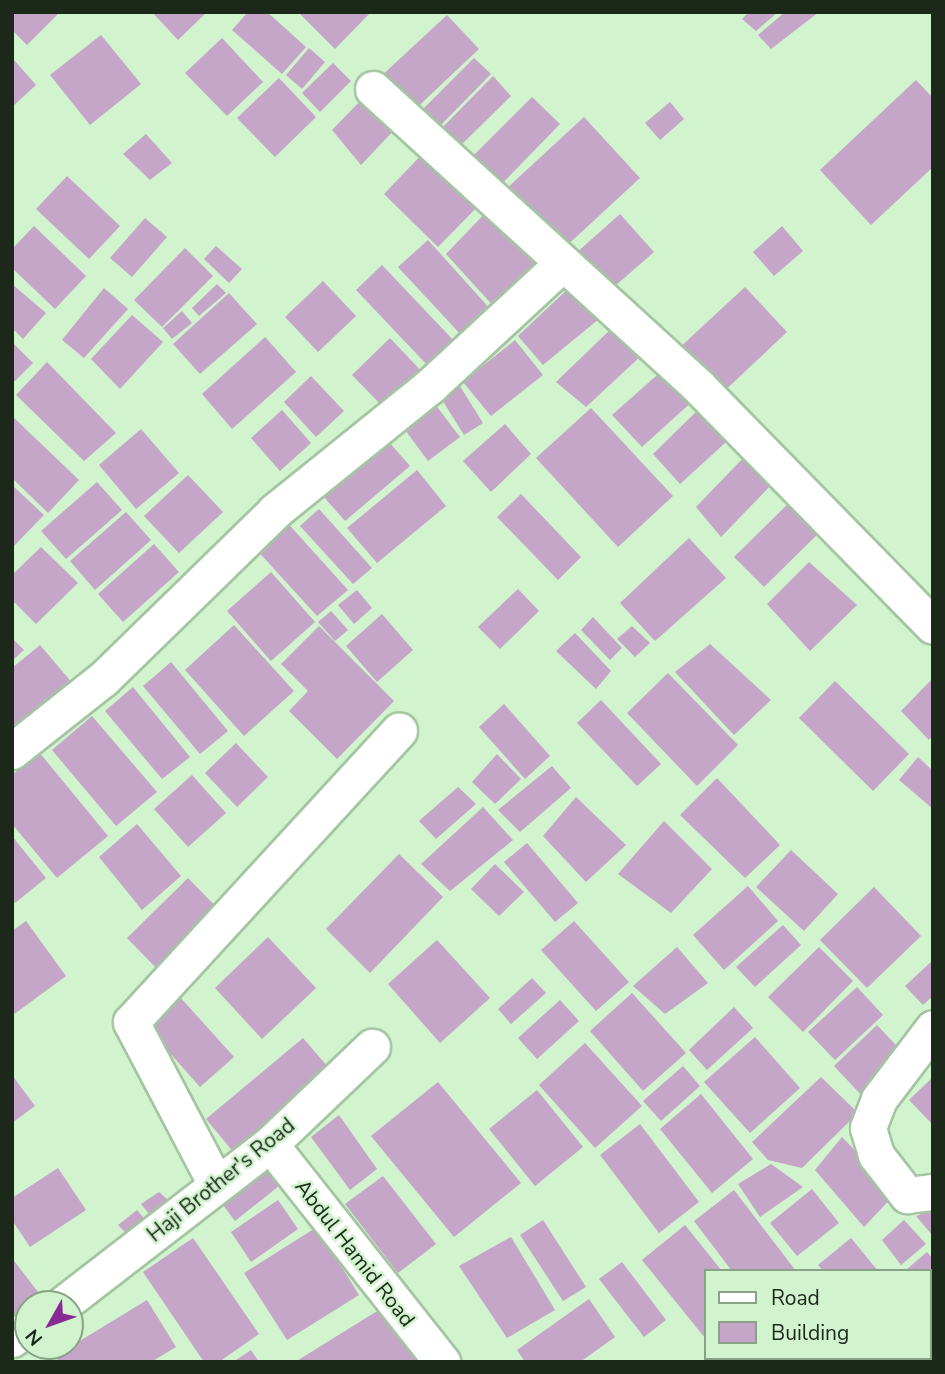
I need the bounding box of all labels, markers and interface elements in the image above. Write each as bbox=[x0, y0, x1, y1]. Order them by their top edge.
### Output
street label: Haji Brother's Road bbox=[142, 1113, 300, 1247]
street label: Abdul Hamid Road bbox=[290, 1174, 420, 1332]
legend bbox=[704, 1269, 931, 1360]
text: Road bbox=[771, 1284, 820, 1312]
north arrow bbox=[14, 1290, 84, 1360]
text: Building bbox=[771, 1319, 849, 1347]
text: N bbox=[20, 1323, 49, 1351]

